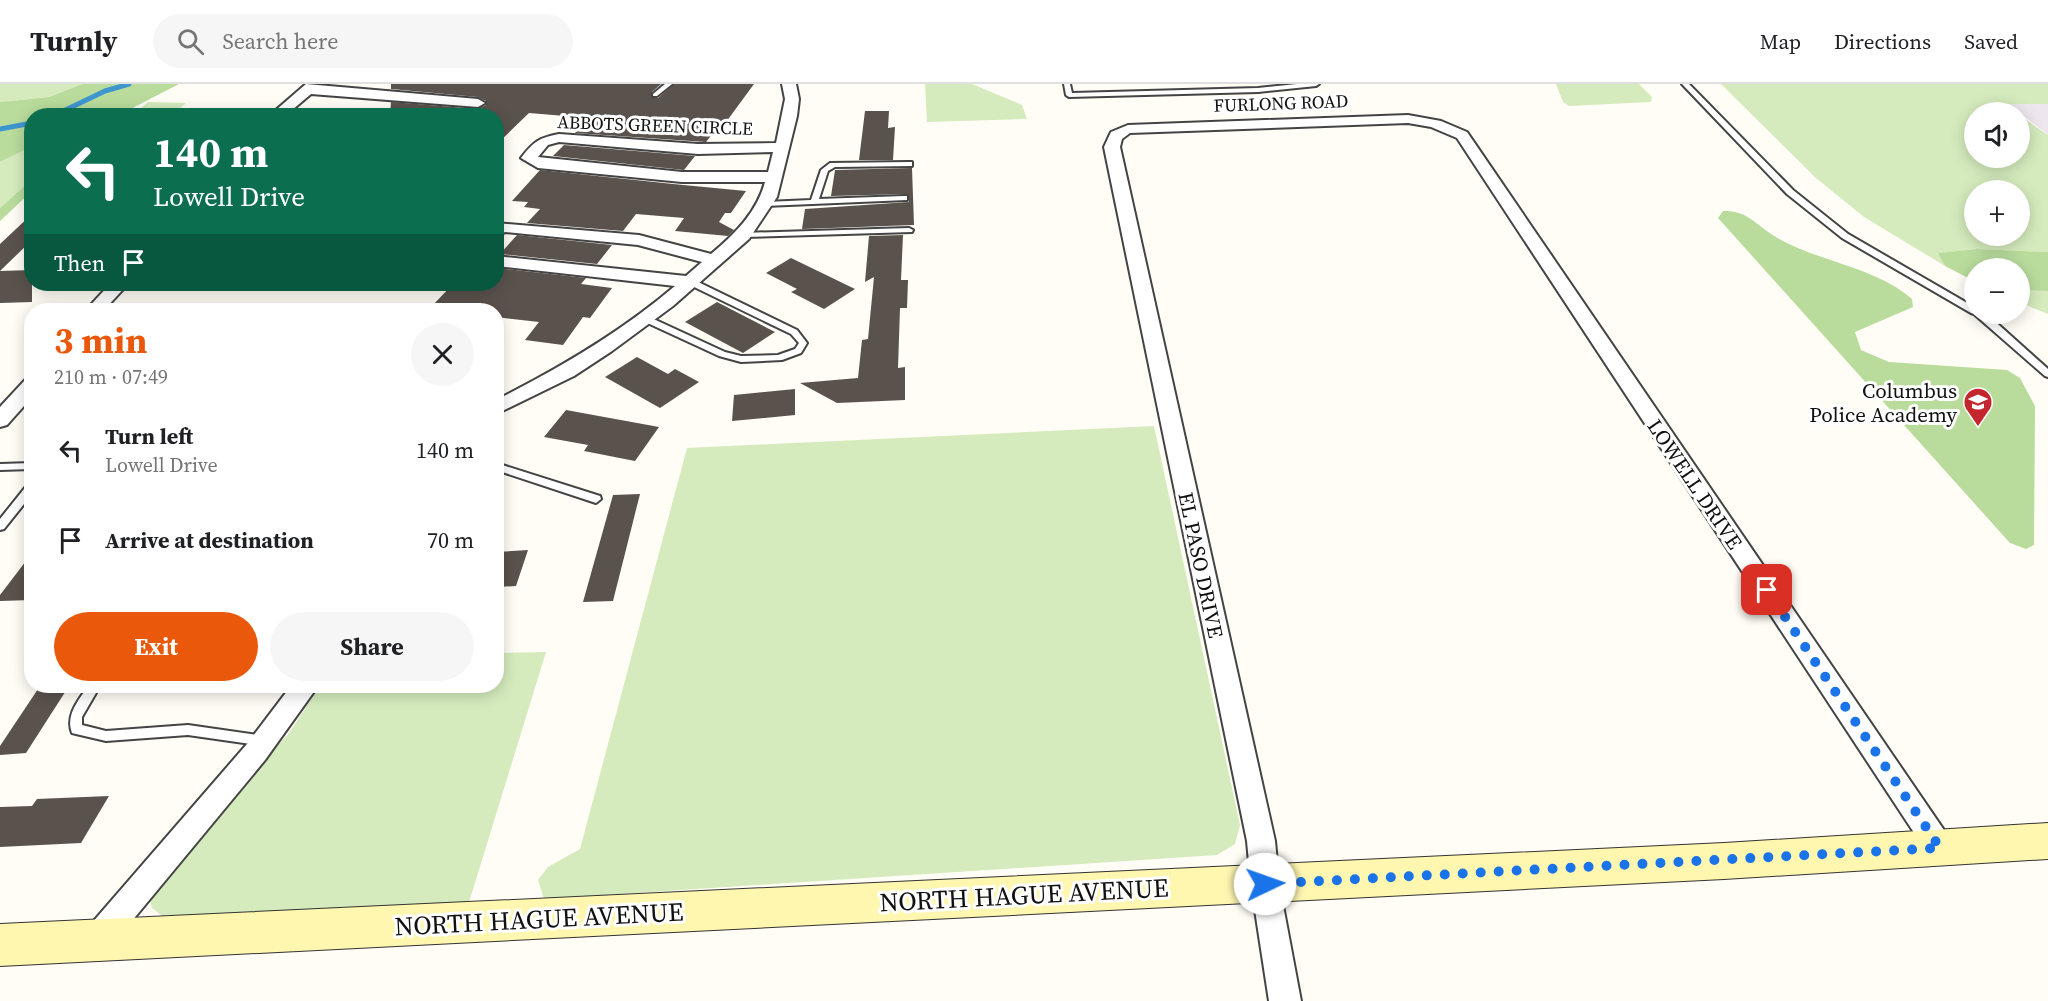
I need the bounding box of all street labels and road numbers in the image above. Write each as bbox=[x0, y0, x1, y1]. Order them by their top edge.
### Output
street label: FURLONG ROAD bbox=[1213, 88, 1349, 118]
street label: ABBOTS GREEN CIRCLE bbox=[557, 109, 753, 141]
street label: LOWELL DRIVE bbox=[1641, 413, 1749, 555]
street label: EL PASO DRIVE bbox=[1171, 490, 1231, 640]
street label: NORTH HAGUE AVENUE bbox=[879, 869, 1169, 921]
street label: NORTH HAGUE AVENUE bbox=[394, 893, 684, 945]

